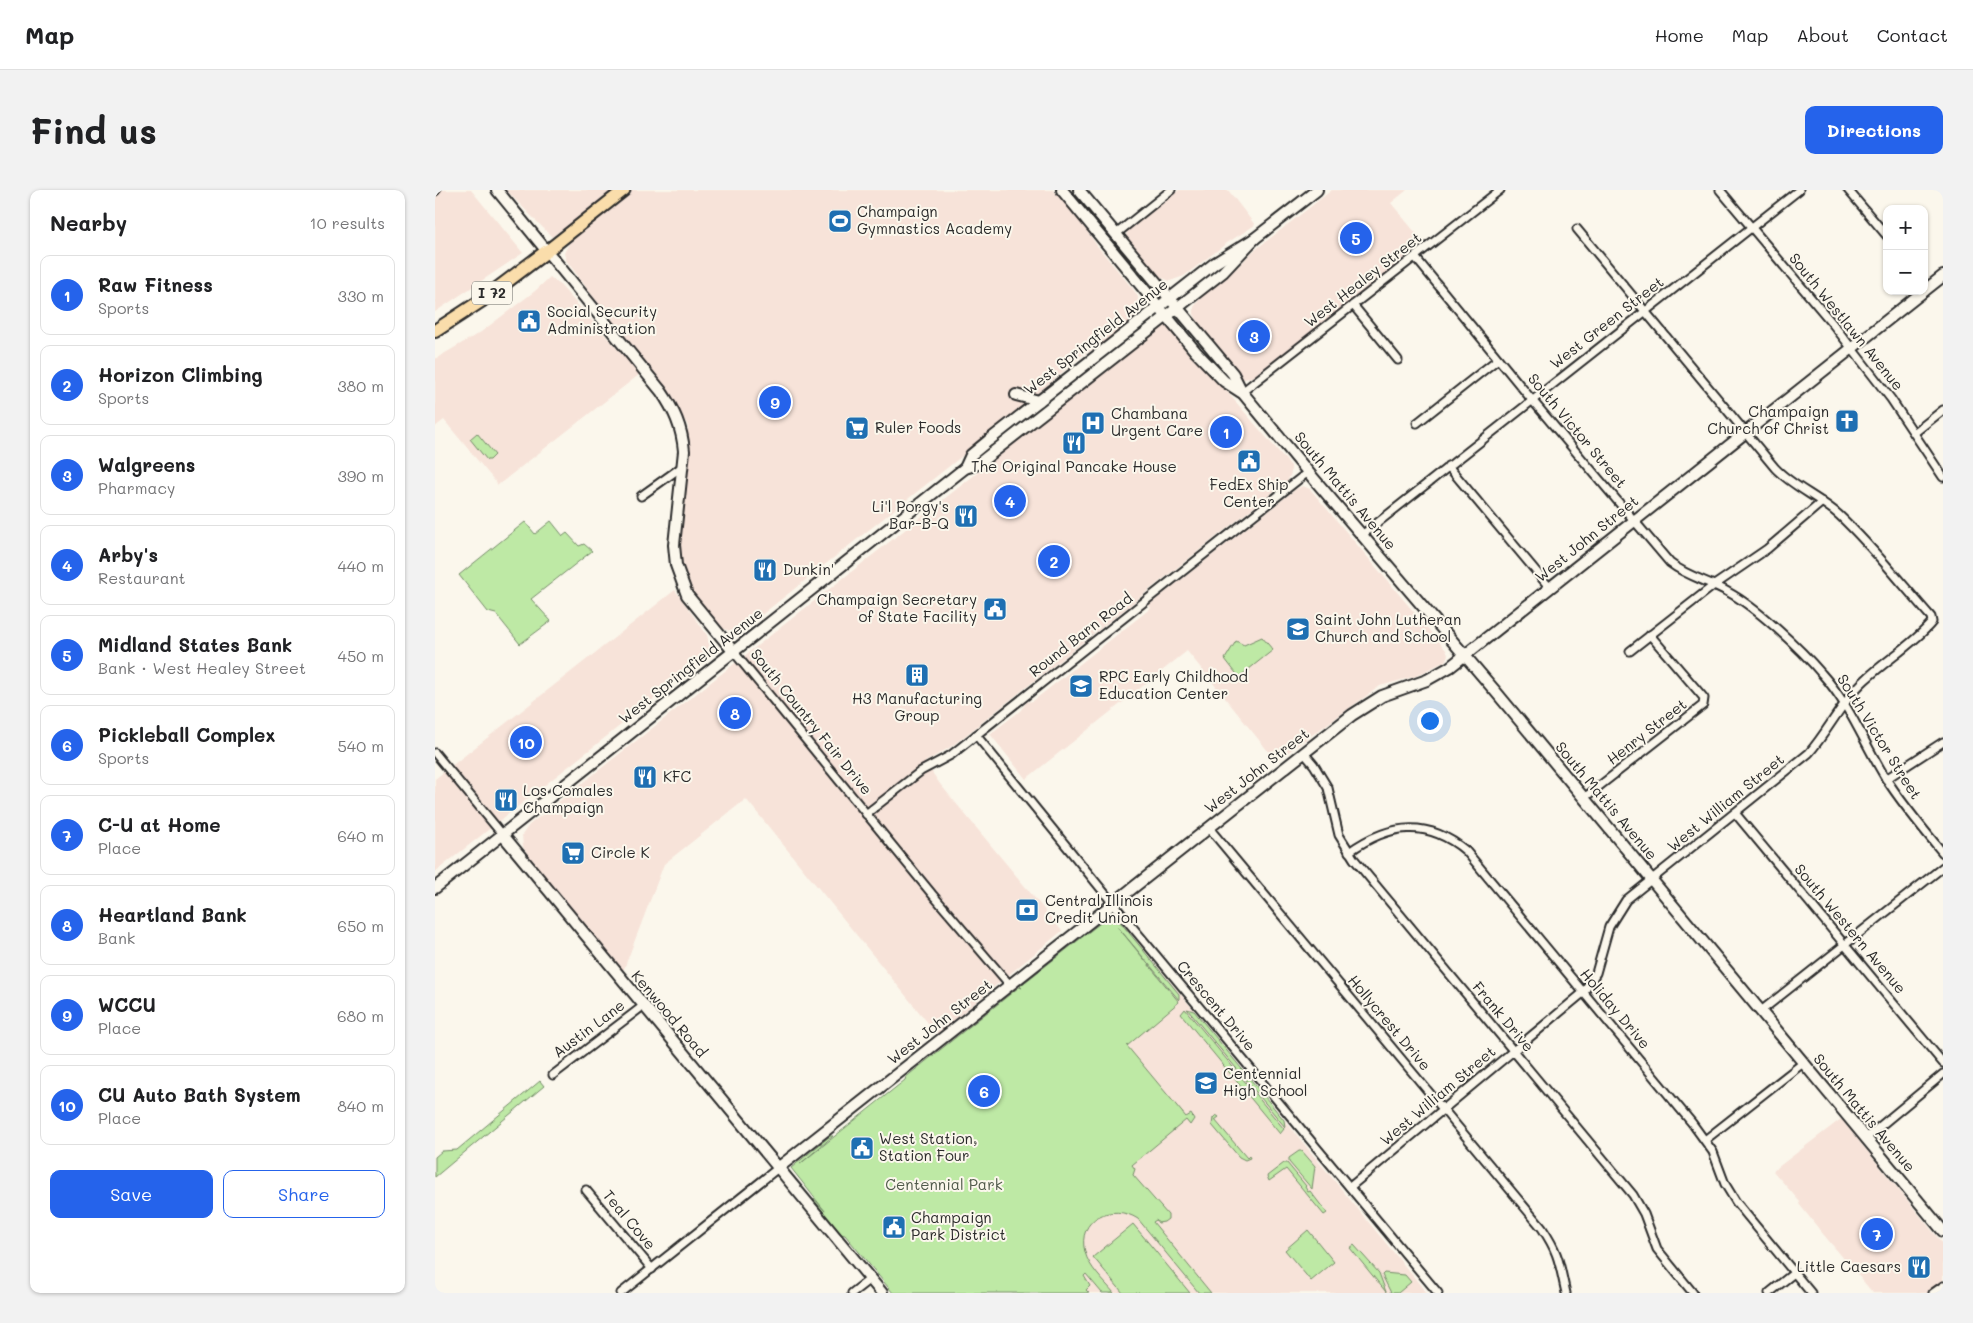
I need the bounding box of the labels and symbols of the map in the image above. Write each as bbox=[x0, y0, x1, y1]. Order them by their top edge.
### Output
place label: Champaign Gymnastics Academy bbox=[857, 201, 1012, 238]
sports icon: Champaign Gymnastics Academy bbox=[827, 208, 853, 234]
pin: 5 bbox=[1340, 219, 1372, 257]
street label: West Healey Street bbox=[1300, 227, 1425, 331]
street label: South Westlawn Avenue bbox=[1785, 248, 1909, 394]
street label: West Green Street bbox=[1545, 271, 1667, 373]
street label: West Springfield Avenue bbox=[1019, 274, 1172, 399]
road number: I 72 bbox=[472, 282, 512, 305]
place label: Social Security Administration bbox=[547, 301, 657, 338]
public building icon: Social Security Administration bbox=[516, 308, 542, 334]
pin: 3 bbox=[1238, 317, 1270, 355]
street label: South Victor Street bbox=[1524, 369, 1632, 492]
pin: 9 bbox=[759, 383, 791, 421]
place label: Champaign Church of Christ bbox=[1707, 401, 1829, 438]
place label: Chambana Urgent Care bbox=[1111, 403, 1203, 440]
church icon: Champaign Church of Christ bbox=[1834, 408, 1860, 434]
hospital icon: Chambana Urgent Care bbox=[1080, 410, 1106, 436]
pin: 1 bbox=[1210, 413, 1242, 451]
supermarket icon: Ruler Foods bbox=[844, 415, 870, 441]
place label: Ruler Foods bbox=[875, 417, 961, 437]
street label: South Mattis Avenue bbox=[1290, 427, 1401, 554]
restaurant icon: The Original Pancake House bbox=[1061, 430, 1087, 456]
public building icon: FedEx Ship Center bbox=[1236, 448, 1262, 474]
place label: The Original Pancake House bbox=[971, 456, 1177, 476]
place label: FedEx Ship Center bbox=[1210, 474, 1288, 511]
pin: 4 bbox=[994, 482, 1026, 520]
street label: West John Street bbox=[1530, 490, 1642, 586]
place label: Li'l Porgy's Bar-B-Q bbox=[872, 496, 949, 533]
restaurant icon: Li'l Porgy's Bar-B-Q bbox=[953, 503, 979, 529]
pin: 2 bbox=[1038, 542, 1070, 580]
restaurant icon: Dunkin' bbox=[752, 557, 778, 583]
place label: Dunkin' bbox=[783, 559, 834, 579]
street label: Round Barn Road bbox=[1025, 588, 1136, 681]
place label: Champaign Secretary of State Facility bbox=[817, 589, 977, 626]
public building icon: Champaign Secretary of State Facility bbox=[982, 596, 1008, 622]
street label: West Springfield Avenue bbox=[614, 603, 767, 728]
place label: Saint John Lutheran Church and School bbox=[1315, 609, 1461, 646]
school or university icon: Saint John Lutheran Church and School bbox=[1285, 616, 1311, 642]
street label: South Country Fair Drive bbox=[747, 644, 877, 799]
building icon: H3 Manufacturing Group bbox=[904, 662, 930, 688]
place label: RPC Early Childhood Education Center bbox=[1099, 666, 1248, 703]
street label: South Victor Street bbox=[1833, 670, 1926, 803]
school or university icon: RPC Early Childhood Education Center bbox=[1068, 673, 1094, 699]
place label: H3 Manufacturing Group bbox=[852, 688, 982, 725]
pin: 8 bbox=[719, 694, 751, 732]
street label: Henry Street bbox=[1602, 694, 1690, 769]
your location bbox=[1417, 708, 1443, 734]
pin: 10 bbox=[510, 723, 542, 761]
street label: West John Street bbox=[1200, 723, 1313, 817]
street label: South Mattis Avenue bbox=[1551, 737, 1662, 864]
street label: West William Street bbox=[1663, 749, 1788, 856]
restaurant icon: KFC bbox=[632, 764, 658, 790]
place label: KFC bbox=[663, 766, 691, 786]
place label: Los Comales Champaign bbox=[523, 780, 613, 817]
restaurant icon: Los Comales Champaign bbox=[493, 787, 519, 813]
supermarket icon: Circle K bbox=[560, 840, 586, 866]
place label: Circle K bbox=[591, 842, 650, 862]
street label: South Western Avenue bbox=[1791, 859, 1911, 997]
place label: Central Illinois Credit Union bbox=[1045, 890, 1153, 927]
bank icon: Central Illinois Credit Union bbox=[1014, 897, 1040, 923]
street label: Crescent Drive bbox=[1173, 956, 1261, 1055]
street label: Holiday Drive bbox=[1576, 964, 1655, 1053]
street label: Kenwood Road bbox=[627, 966, 712, 1061]
street label: Hollycrest Drive bbox=[1344, 970, 1436, 1074]
street label: West John Street bbox=[883, 974, 996, 1068]
street label: Frank Drive bbox=[1468, 977, 1539, 1056]
street label: Austin Lane bbox=[548, 995, 628, 1062]
street label: West William Street bbox=[1375, 1041, 1499, 1149]
street label: South Mattis Avenue bbox=[1809, 1049, 1920, 1176]
place label: Centennial High School bbox=[1223, 1063, 1308, 1100]
school or university icon: Centennial High School bbox=[1193, 1070, 1219, 1096]
pin: 6 bbox=[968, 1072, 1000, 1110]
place label: West Station, Station Four bbox=[879, 1128, 977, 1165]
public building icon: West Station, Station Four bbox=[849, 1135, 875, 1161]
park label: Centennial Park bbox=[885, 1174, 1003, 1194]
street label: Teal Cove bbox=[599, 1185, 661, 1254]
place label: Champaign Park District bbox=[911, 1207, 1006, 1244]
public building icon: Champaign Park District bbox=[881, 1214, 907, 1240]
pin: 7 bbox=[1861, 1215, 1893, 1253]
restaurant icon: Little Caesars bbox=[1906, 1254, 1932, 1280]
place label: Little Caesars bbox=[1797, 1256, 1901, 1276]

